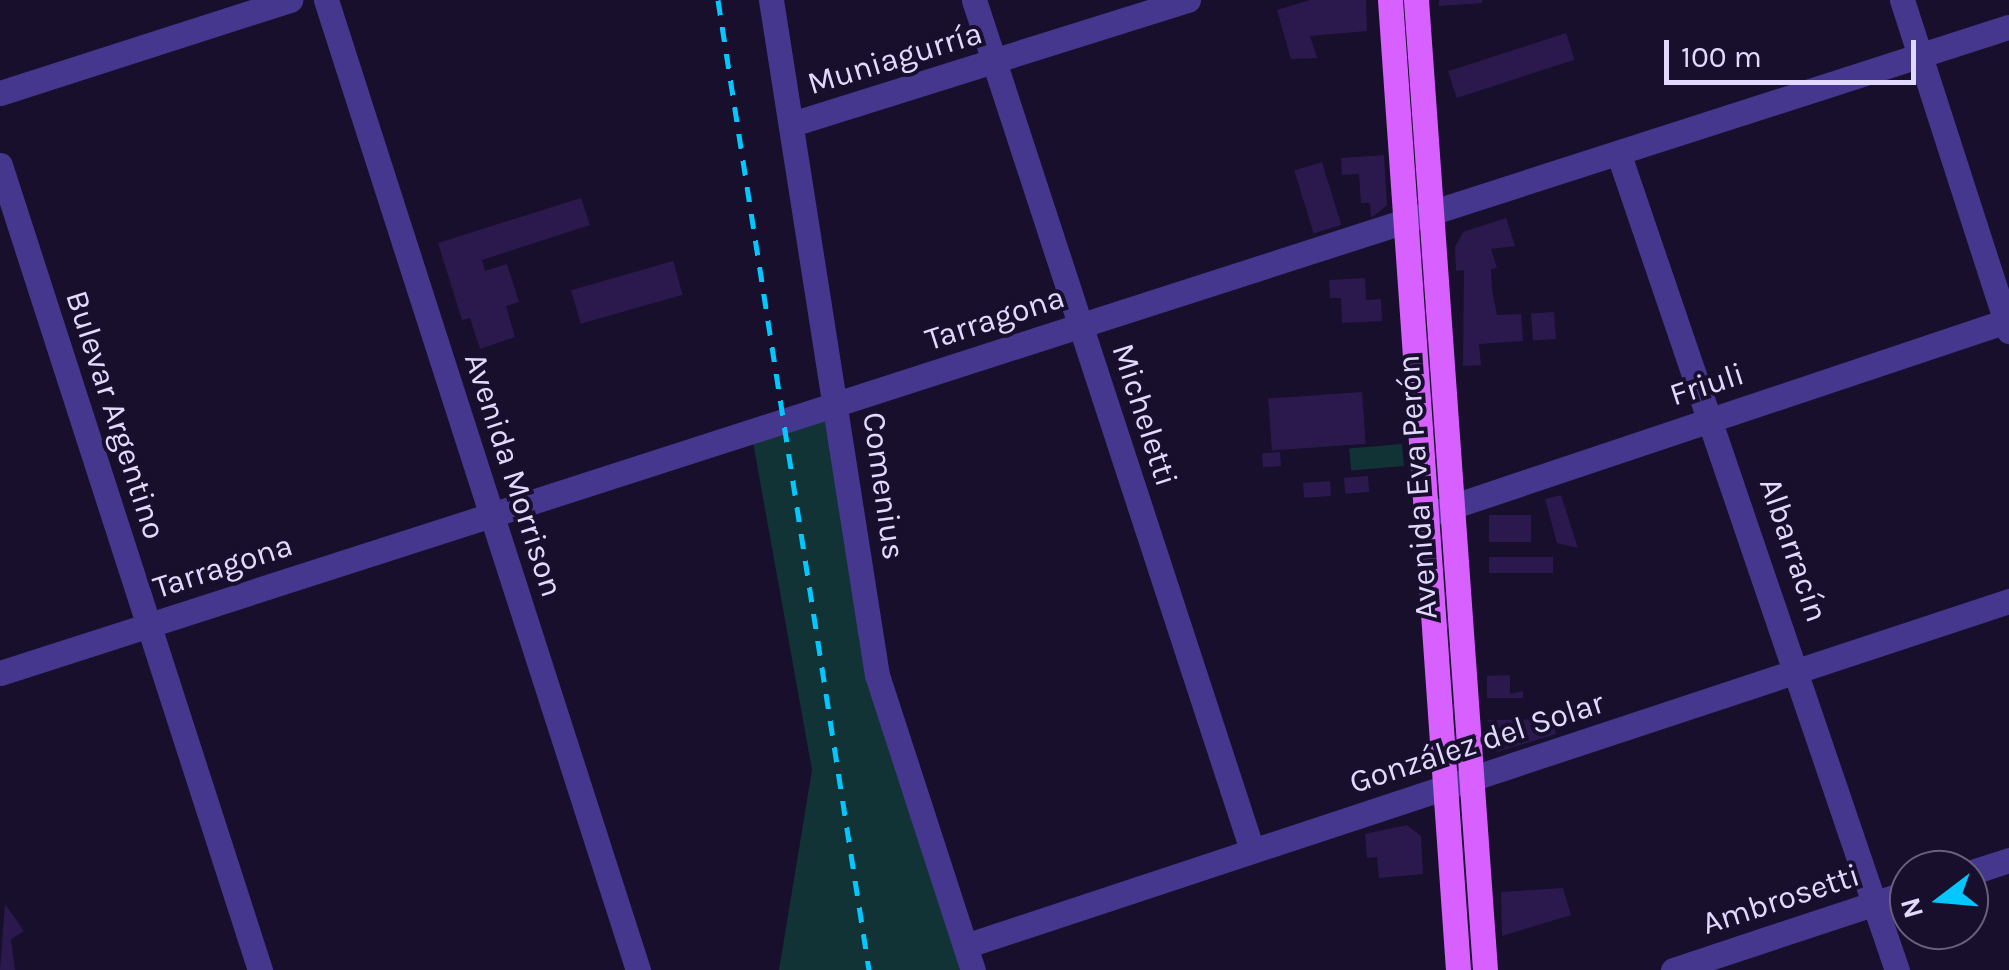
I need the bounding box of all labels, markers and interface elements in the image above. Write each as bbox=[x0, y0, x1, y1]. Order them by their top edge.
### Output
street label: Muniagurría bbox=[803, 14, 987, 104]
scale bar bbox=[1669, 20, 1922, 82]
text: 100 m bbox=[1681, 39, 1762, 75]
street label: Tarragona bbox=[921, 278, 1069, 360]
street label: Bulevar Argentino bbox=[57, 286, 173, 544]
street label: Micheletti bbox=[1103, 339, 1185, 491]
street label: Avenida Morrison bbox=[455, 348, 571, 602]
street label: Avenida Eva Perón bbox=[1390, 353, 1446, 621]
street label: Friuli bbox=[1665, 355, 1749, 415]
street label: Comenius bbox=[854, 410, 912, 562]
street label: Albarracín bbox=[1750, 473, 1836, 627]
street label: Tarragona bbox=[149, 526, 297, 608]
street label: González del Solar bbox=[1345, 684, 1609, 802]
north arrow bbox=[1889, 850, 1989, 950]
street label: Ambrosetti bbox=[1697, 857, 1865, 943]
text: N bbox=[1893, 894, 1930, 922]

